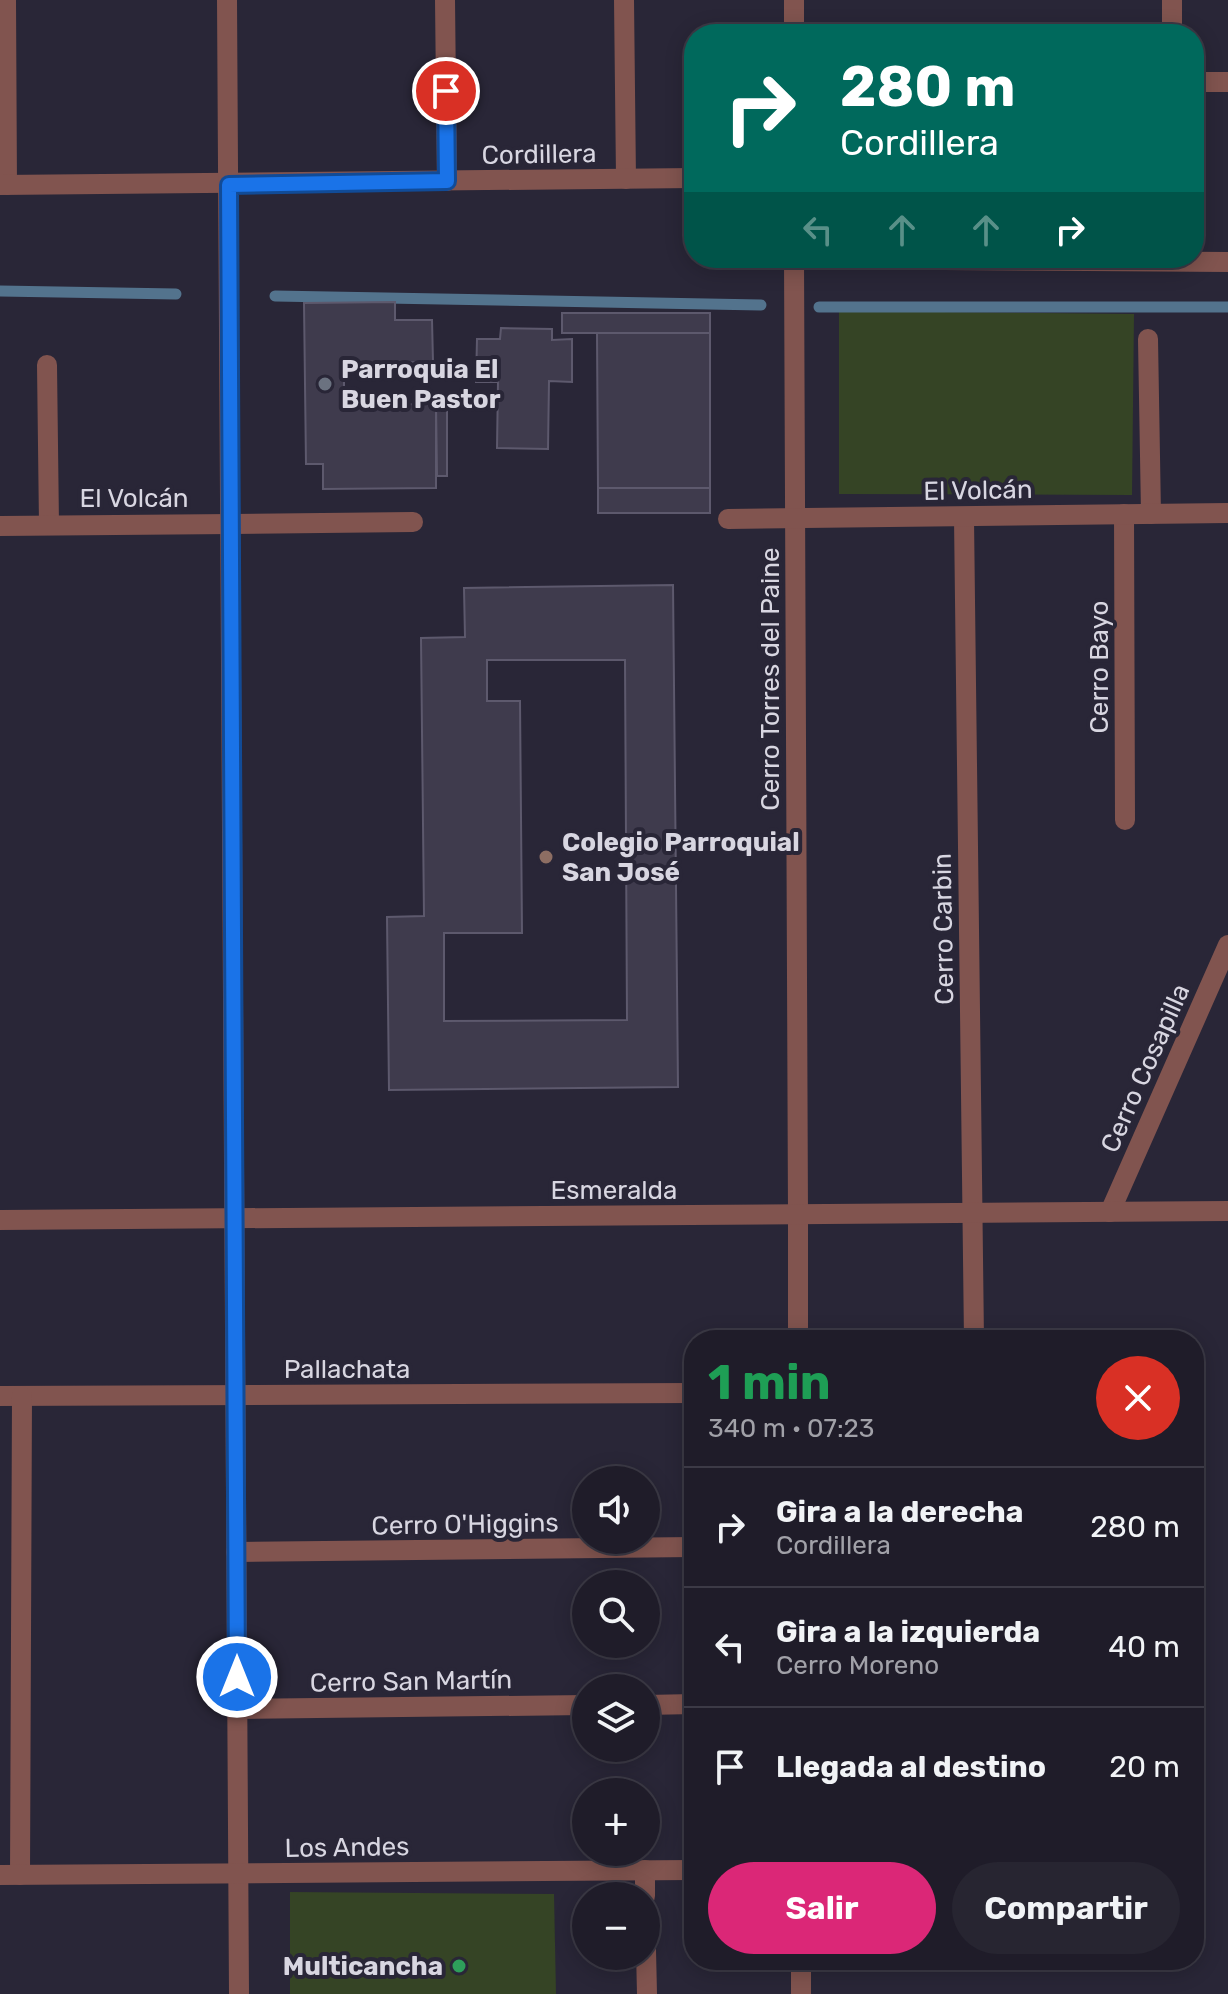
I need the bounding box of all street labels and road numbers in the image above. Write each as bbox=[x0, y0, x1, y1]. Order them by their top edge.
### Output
street label: Cordillera bbox=[481, 138, 597, 171]
street label: El Volcán bbox=[923, 474, 1033, 507]
street label: El Volcán bbox=[79, 483, 189, 514]
street label: Cerro Torres del Paine bbox=[755, 547, 786, 811]
street label: Cerro Bayo bbox=[1084, 601, 1115, 733]
street label: Cerro Carbin bbox=[927, 853, 960, 1005]
street label: Cerro Cosapilla bbox=[1094, 979, 1196, 1157]
street label: Esmeralda bbox=[551, 1175, 677, 1206]
street label: Pallachata bbox=[284, 1354, 410, 1385]
street label: Cerro O'Higgins bbox=[371, 1507, 559, 1542]
street label: Cerro San Martín bbox=[310, 1664, 512, 1699]
street label: Los Andes bbox=[284, 1831, 410, 1864]

